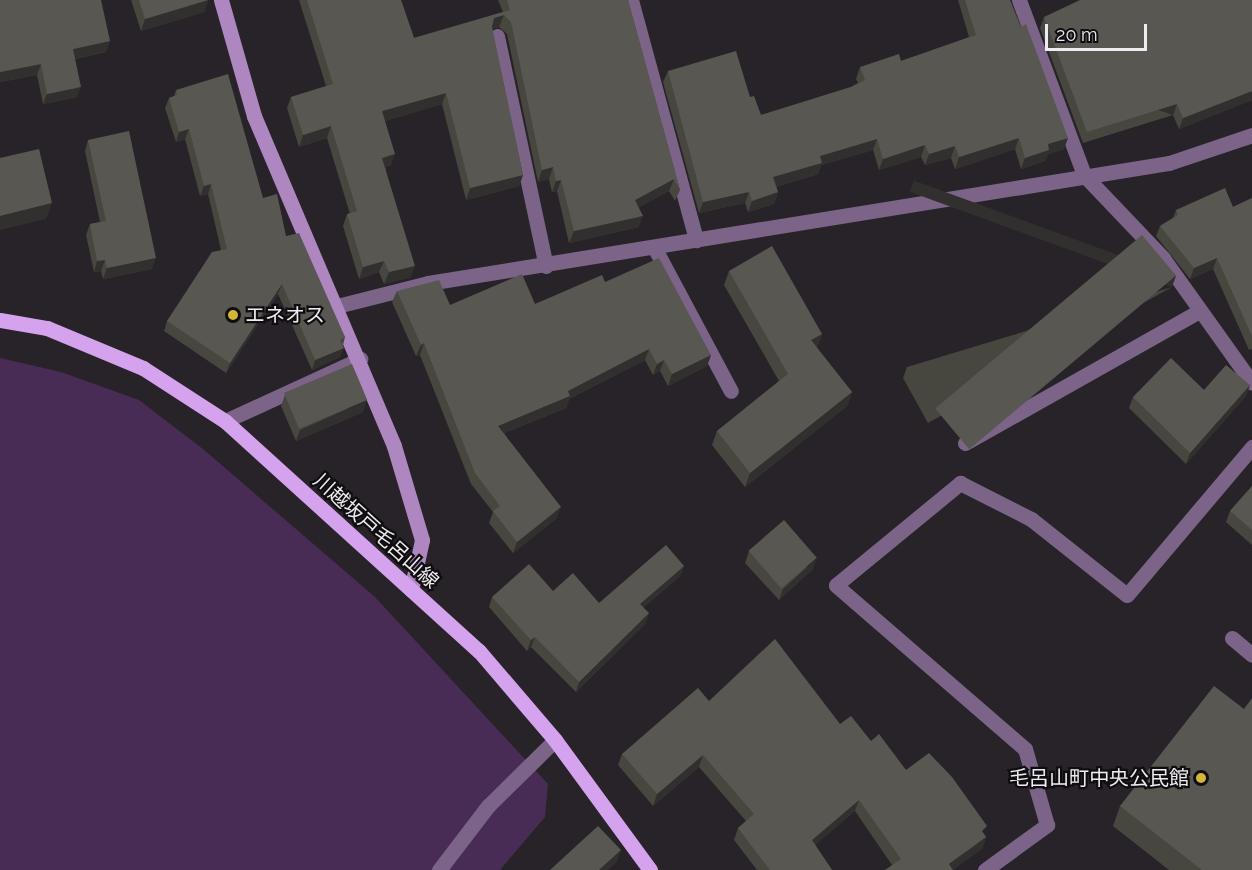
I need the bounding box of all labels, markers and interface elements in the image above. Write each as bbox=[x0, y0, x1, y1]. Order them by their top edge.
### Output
scale bar bbox=[1048, 12, 1150, 50]
text: 20 m bbox=[1056, 24, 1098, 45]
place label: エネオス bbox=[245, 303, 325, 327]
marker: エネオス bbox=[226, 308, 240, 322]
street label: 川越坂戸毛呂山線 bbox=[309, 469, 443, 593]
place label: 毛呂山町中央公民館 bbox=[1009, 766, 1189, 790]
marker: 毛呂山町中央公民館 bbox=[1194, 771, 1208, 785]

